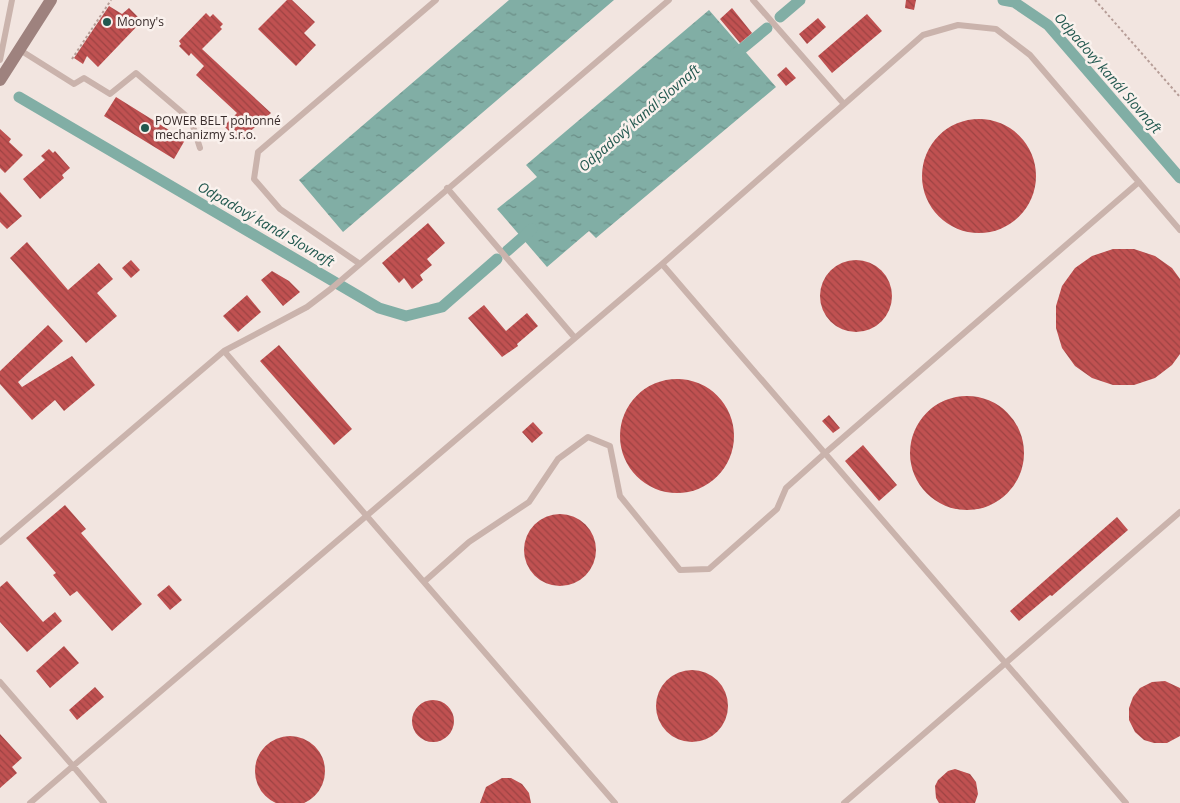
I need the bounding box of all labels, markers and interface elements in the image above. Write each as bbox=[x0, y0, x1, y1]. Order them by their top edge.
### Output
water label: Odpadový kanál Slovnaft bbox=[1051, 8, 1167, 138]
place label: Moony's bbox=[117, 13, 164, 30]
marker: Moony's bbox=[101, 16, 113, 28]
water label: Odpadový kanál Slovnaft bbox=[574, 59, 704, 175]
place label: POWER BELT pohonné mechanizmy s.r.o. bbox=[155, 112, 281, 143]
marker: POWER BELT pohonné mechanizmy s.r.o. bbox=[139, 122, 151, 134]
water label: Odpadový kanál Slovnaft bbox=[195, 177, 339, 271]

